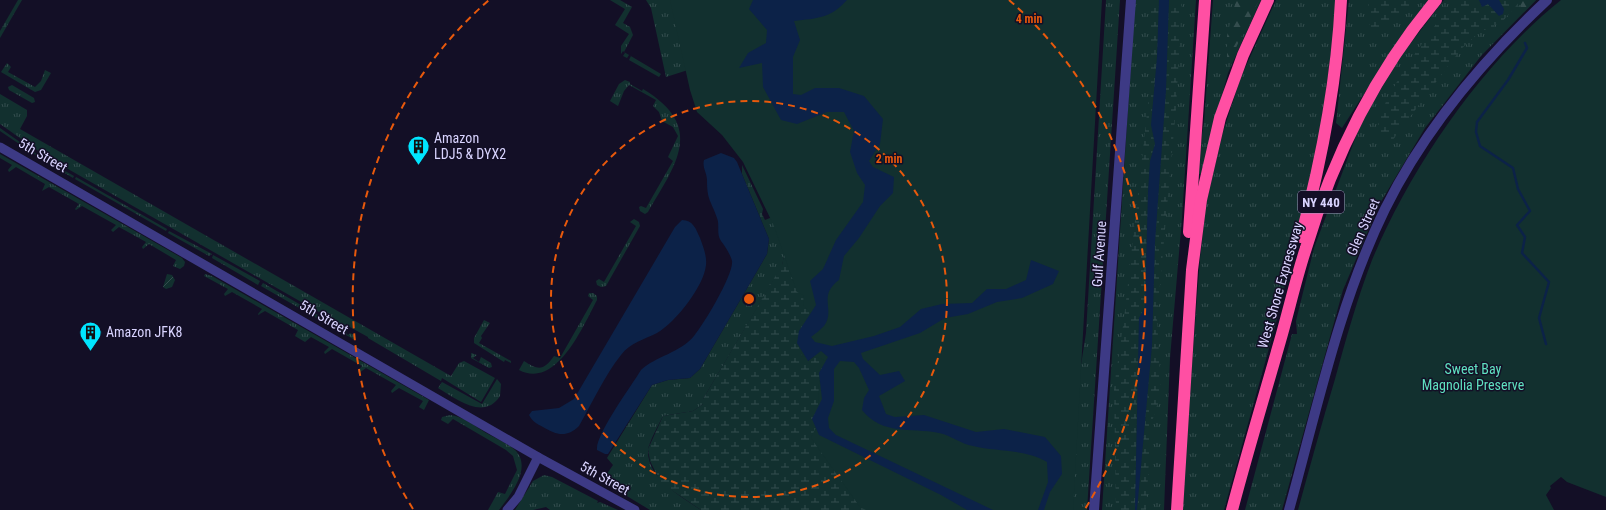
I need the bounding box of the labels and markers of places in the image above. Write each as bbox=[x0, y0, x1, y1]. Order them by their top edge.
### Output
place label: Amazon LDJ5 & DYX2 bbox=[434, 130, 506, 162]
building icon: Amazon LDJ5 & DYX2 bbox=[406, 133, 432, 166]
centre of rings bbox=[742, 292, 756, 306]
building icon: Amazon JFK8 bbox=[78, 319, 104, 352]
place label: Amazon JFK8 bbox=[106, 324, 183, 340]

